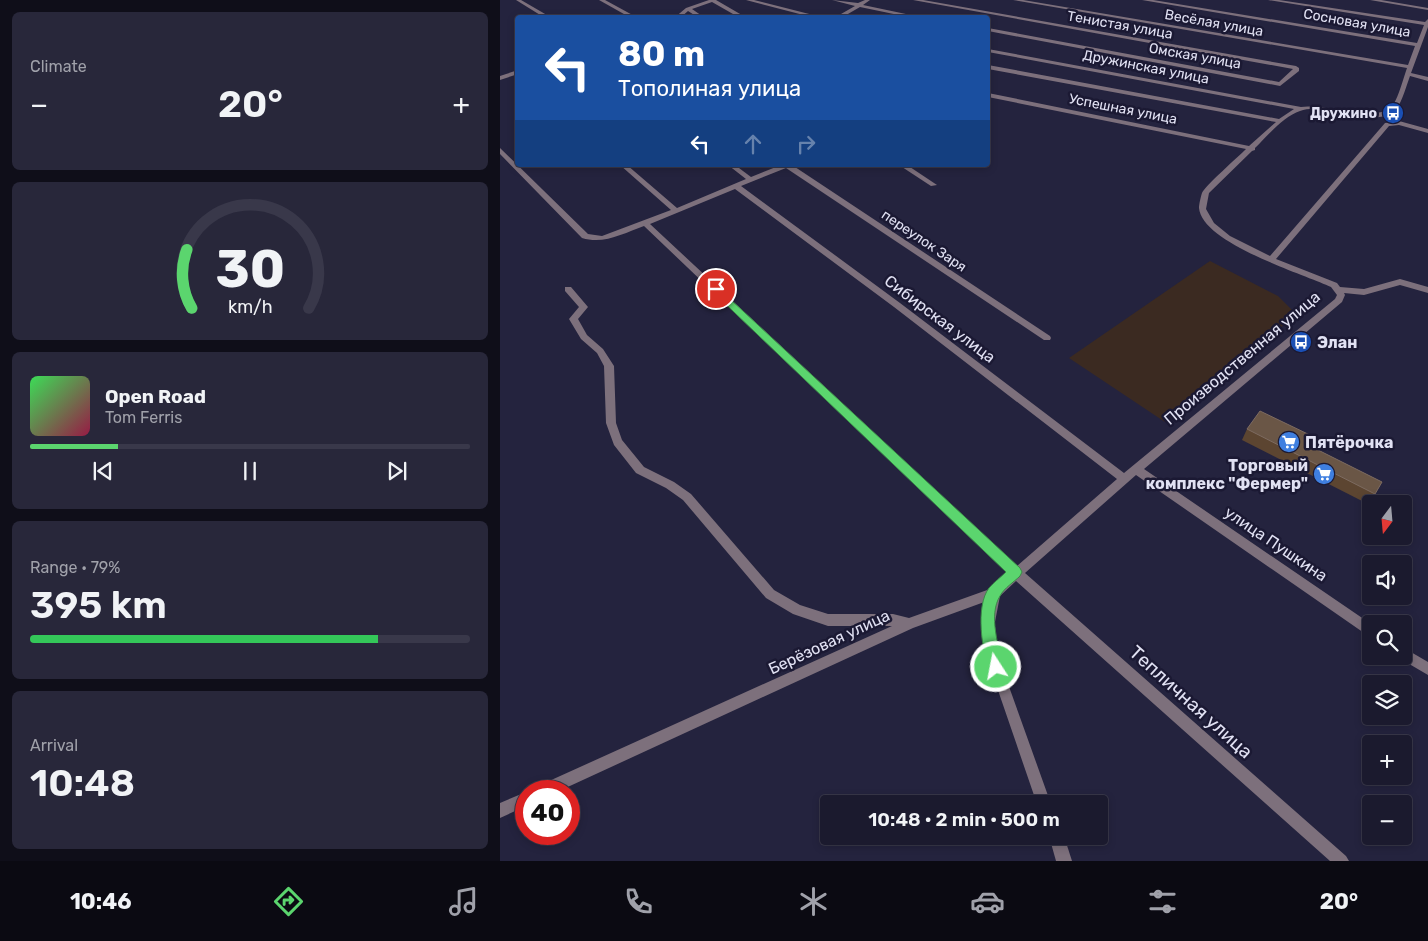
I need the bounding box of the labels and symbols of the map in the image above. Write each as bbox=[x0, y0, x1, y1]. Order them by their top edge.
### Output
street label: Сосновая улица bbox=[1302, 5, 1412, 41]
street label: Весёлая улица bbox=[1163, 6, 1265, 40]
street label: Тенистая улица bbox=[1066, 7, 1174, 43]
street label: Омская улица bbox=[1148, 40, 1242, 72]
street label: Дружинская улица bbox=[1081, 46, 1211, 88]
street label: Успешная улица bbox=[1068, 90, 1178, 128]
bus stop icon: Дружино bbox=[1381, 101, 1405, 125]
place label: Дружино bbox=[1310, 105, 1377, 122]
street label: переулок Заря bbox=[878, 206, 970, 276]
pin bbox=[695, 268, 737, 310]
street label: Сибирская улица bbox=[881, 271, 999, 367]
street label: Производственная улица bbox=[1160, 287, 1324, 429]
bus stop icon: Элан bbox=[1289, 330, 1313, 354]
place label: Элан bbox=[1317, 333, 1358, 352]
supermarket icon: Пятёрочка bbox=[1277, 430, 1301, 454]
place label: Пятёрочка bbox=[1305, 433, 1394, 452]
place label: Торговый комплекс "Фермер" bbox=[1146, 456, 1308, 493]
supermarket icon: Торговый комплекс "Фермер" bbox=[1312, 462, 1336, 486]
north arrow bbox=[1362, 495, 1412, 545]
street label: улица Пушкина bbox=[1221, 503, 1331, 585]
street label: Берёзовая улица bbox=[765, 606, 893, 678]
position arrow bbox=[969, 640, 1021, 692]
street label: Тепличная улица bbox=[1125, 641, 1257, 763]
speed limit sign: 40 bbox=[515, 780, 580, 845]

